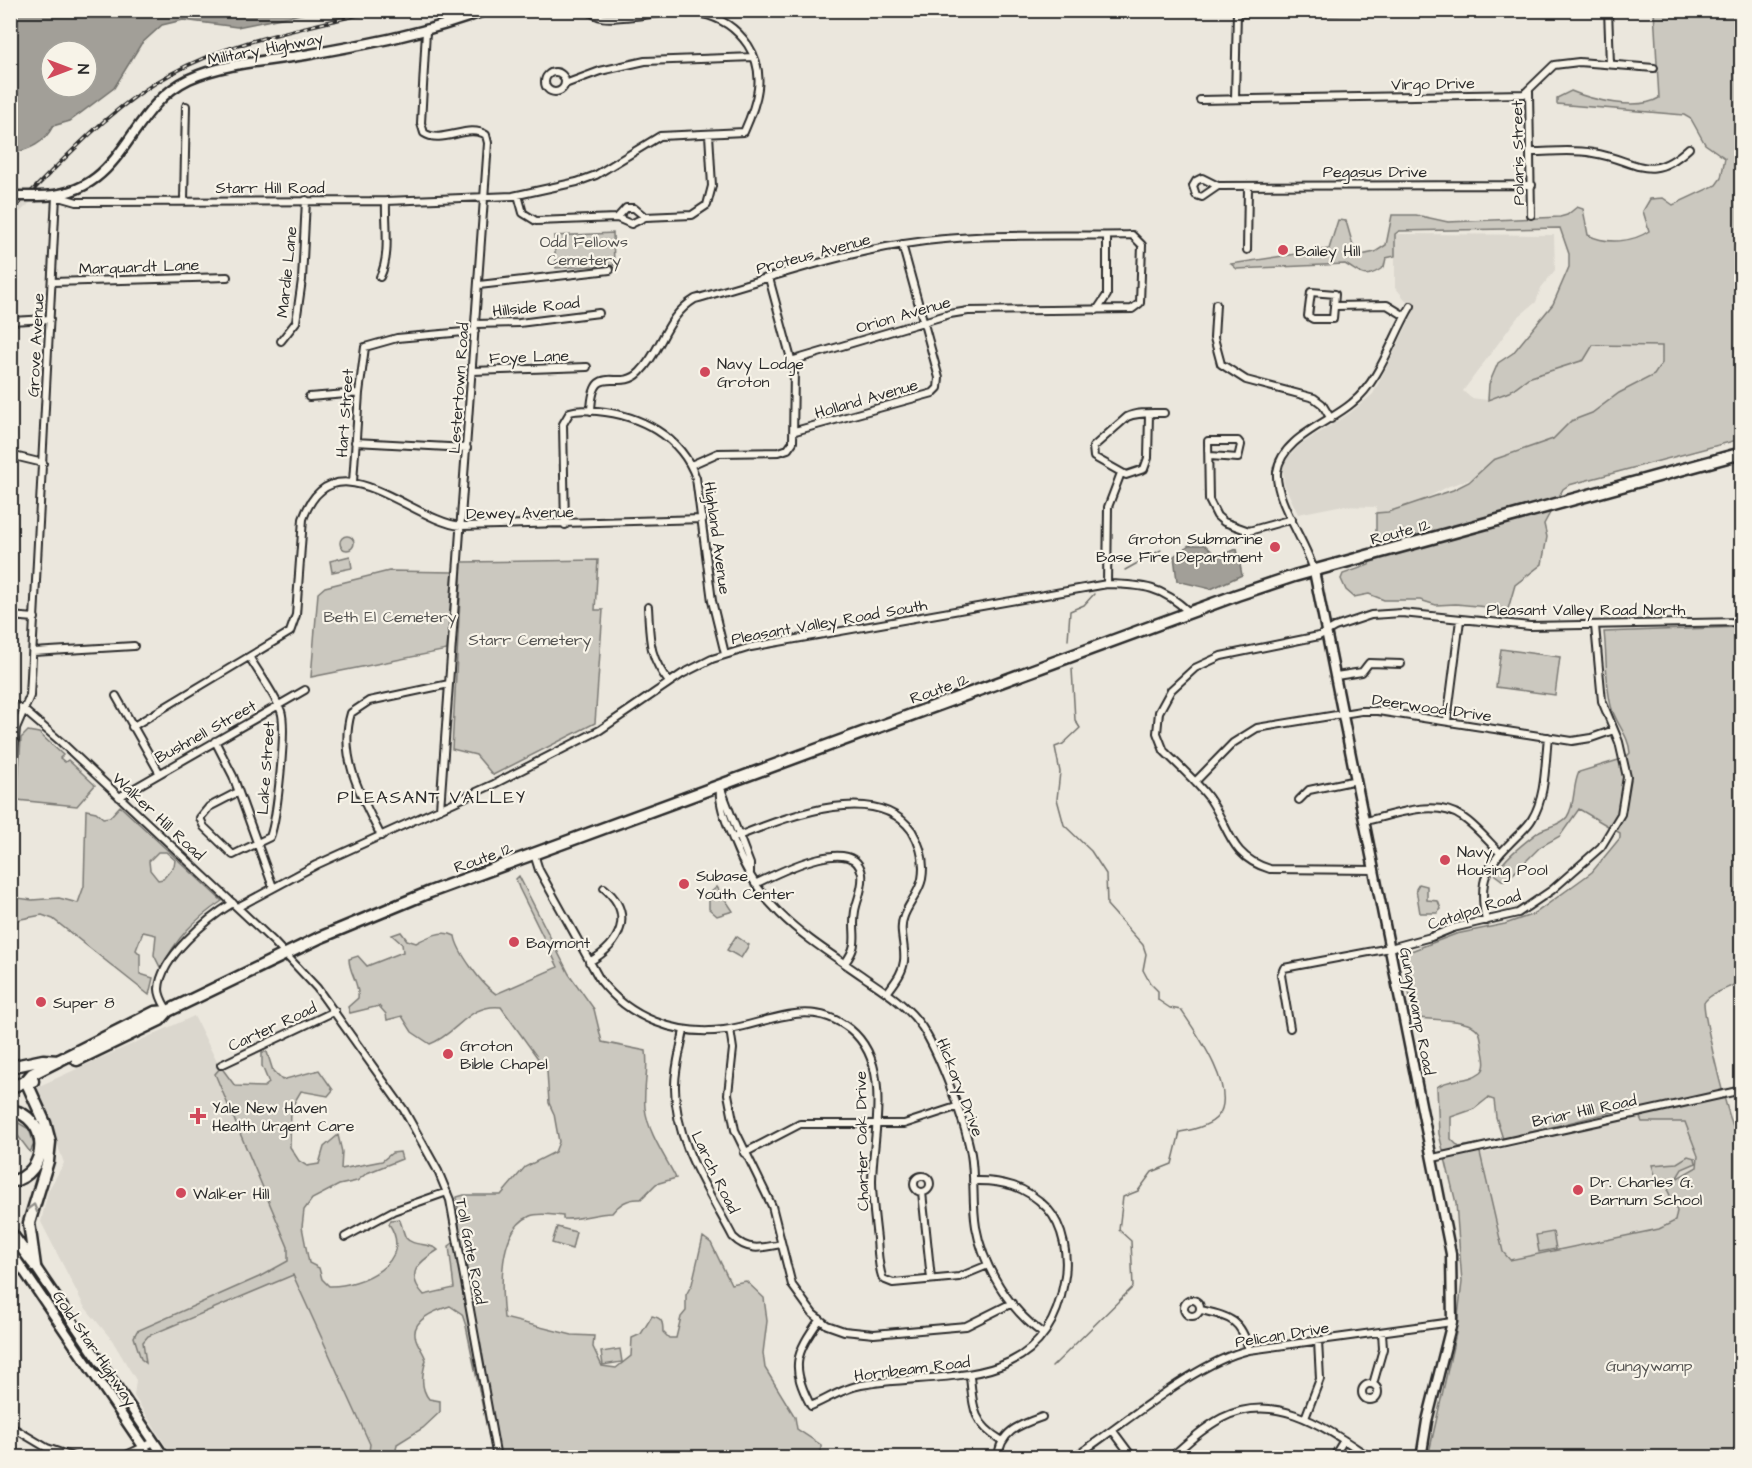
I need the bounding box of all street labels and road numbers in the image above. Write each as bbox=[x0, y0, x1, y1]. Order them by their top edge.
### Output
street label: Military Highway bbox=[205, 27, 325, 72]
street label: Virgo Drive bbox=[1391, 72, 1475, 97]
street label: Polaris Street bbox=[1506, 100, 1530, 206]
street label: Pegasus Drive bbox=[1323, 161, 1428, 184]
street label: Starr Hill Road bbox=[215, 177, 325, 199]
street label: Mardie Lane bbox=[271, 225, 303, 319]
street label: Proteus Avenue bbox=[754, 228, 873, 280]
street label: Marquardt Lane bbox=[78, 254, 200, 280]
street label: Hillside Road bbox=[491, 291, 581, 323]
street label: Orion Avenue bbox=[853, 291, 953, 339]
street label: Grove Avenue bbox=[22, 292, 50, 398]
street label: Lestertown Road bbox=[443, 322, 475, 454]
street label: Foye Lane bbox=[489, 345, 570, 370]
street label: Hart Street bbox=[331, 367, 359, 458]
street label: Holland Avenue bbox=[812, 374, 921, 424]
street label: Highland Avenue bbox=[697, 480, 736, 596]
street label: Dewey Avenue bbox=[466, 501, 574, 526]
street label: Route 12 bbox=[1368, 513, 1433, 551]
street label: Pleasant Valley Road South bbox=[729, 594, 929, 651]
street label: Pleasant Valley Road North bbox=[1486, 599, 1686, 622]
street label: Route 12 bbox=[907, 668, 972, 710]
street label: Deerwood Drive bbox=[1371, 689, 1493, 727]
street label: Bushnell Street bbox=[151, 695, 261, 769]
street label: Lake Street bbox=[252, 720, 280, 815]
street label: Walker Hill Road bbox=[107, 768, 210, 866]
street label: Route 12 bbox=[451, 837, 516, 879]
street label: Catalpa Road bbox=[1425, 885, 1524, 935]
street label: Gungywamp Road bbox=[1393, 945, 1440, 1077]
street label: Carter Road bbox=[225, 997, 320, 1057]
street label: Hickory Drive bbox=[930, 1035, 989, 1140]
street label: Charter Oak Drive bbox=[850, 1070, 874, 1211]
street label: Briar Hill Road bbox=[1530, 1089, 1638, 1133]
street label: Larch Road bbox=[686, 1128, 745, 1217]
street label: Toll Gate Road bbox=[450, 1196, 492, 1306]
street label: Gold Star Highway bbox=[46, 1286, 141, 1412]
street label: Pelican Drive bbox=[1233, 1317, 1331, 1353]
street label: Hornbeam Road bbox=[853, 1351, 971, 1387]

